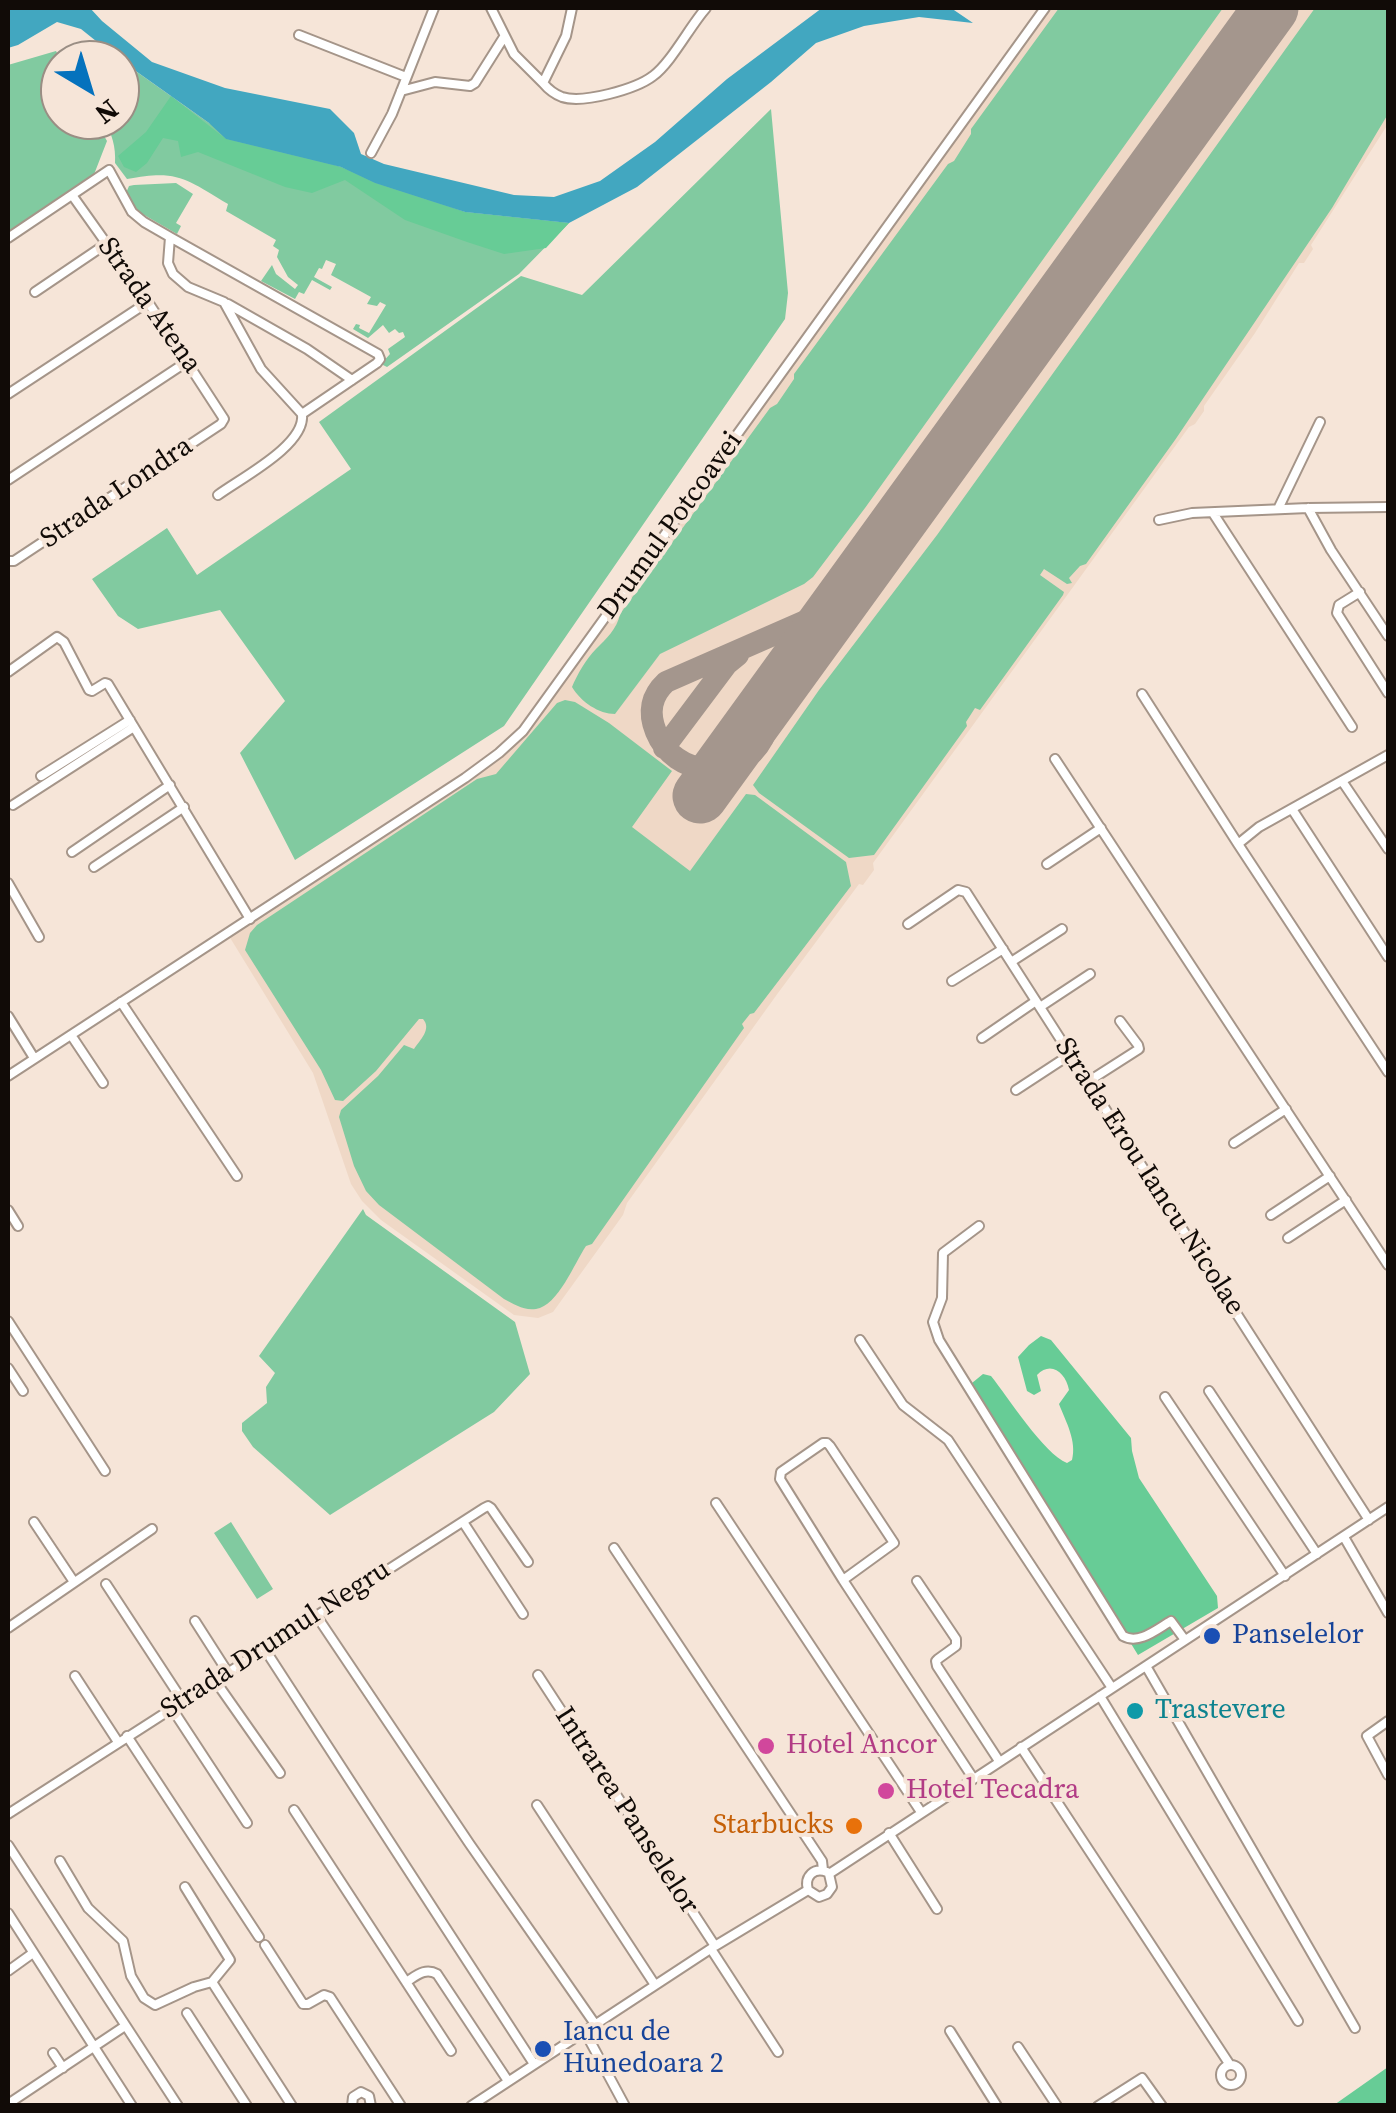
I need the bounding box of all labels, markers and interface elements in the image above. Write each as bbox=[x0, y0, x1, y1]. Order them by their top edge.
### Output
north arrow bbox=[40, 40, 140, 140]
text: N bbox=[88, 91, 127, 133]
street label: Strada Atena bbox=[90, 232, 208, 380]
street label: Drumul Potcoavei bbox=[592, 426, 750, 626]
street label: Strada Londra bbox=[35, 430, 199, 556]
street label: Strada Erou Iancu Nicolae bbox=[1047, 1032, 1251, 1322]
street label: Strada Drumul Negru bbox=[155, 1553, 397, 1727]
place label: Panselelor bbox=[1232, 1619, 1364, 1653]
marker: Panselelor bbox=[1201, 1625, 1223, 1647]
place label: Trastevere bbox=[1155, 1694, 1286, 1728]
marker: Trastevere bbox=[1124, 1700, 1146, 1722]
street label: Intrarea Panselelor bbox=[547, 1701, 705, 1921]
place label: Hotel Ancor bbox=[786, 1729, 937, 1763]
marker: Hotel Ancor bbox=[755, 1735, 777, 1757]
place label: Hotel Tecadra bbox=[906, 1774, 1079, 1808]
marker: Hotel Tecadra bbox=[875, 1780, 897, 1802]
place label: Starbucks bbox=[713, 1809, 834, 1843]
marker: Starbucks bbox=[843, 1815, 865, 1837]
place label: Iancu de Hunedoara 2 bbox=[563, 2016, 724, 2082]
marker: Iancu de Hunedoara 2 bbox=[532, 2038, 554, 2060]

